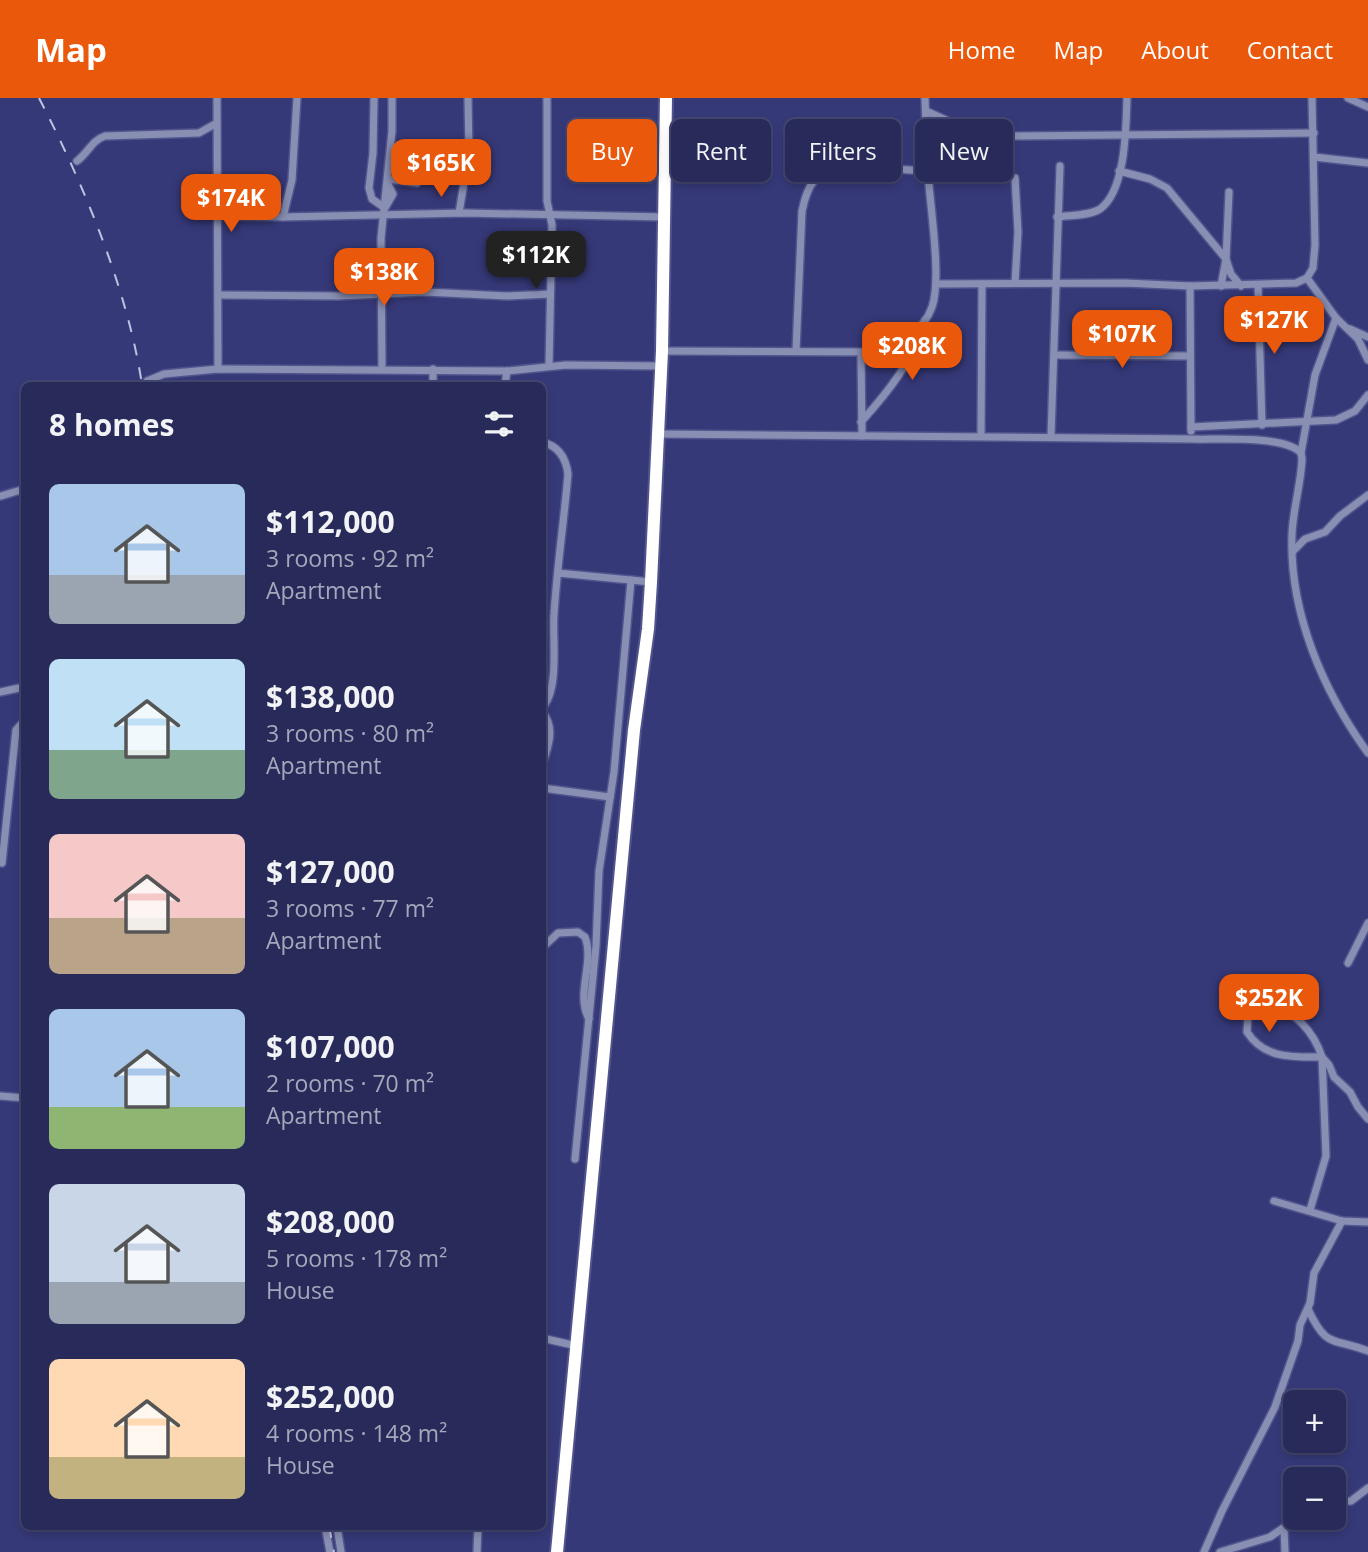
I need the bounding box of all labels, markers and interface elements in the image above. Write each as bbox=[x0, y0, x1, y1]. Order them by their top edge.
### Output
text: Map bbox=[35, 27, 107, 72]
text: Home bbox=[948, 33, 1016, 66]
text: Map bbox=[1054, 33, 1103, 66]
text: About bbox=[1141, 33, 1209, 66]
text: Contact bbox=[1247, 33, 1333, 66]
chip: Buy bbox=[567, 119, 657, 182]
chip: Rent bbox=[671, 119, 771, 182]
chip: Filters bbox=[785, 119, 901, 182]
chip: New bbox=[915, 119, 1013, 182]
pin: $165K bbox=[392, 140, 490, 199]
text: $165K bbox=[407, 146, 475, 178]
pin: $174K bbox=[182, 174, 280, 234]
text: $174K bbox=[197, 181, 265, 213]
pin: $112K bbox=[487, 232, 585, 291]
text: $112K bbox=[502, 238, 570, 270]
pin: $138K bbox=[335, 248, 433, 308]
text: $138K bbox=[350, 255, 418, 287]
pin: $127K bbox=[1225, 296, 1323, 356]
text: $127K bbox=[1240, 303, 1308, 335]
pin: $107K bbox=[1073, 310, 1171, 370]
text: $107K bbox=[1088, 317, 1156, 349]
pin: $208K bbox=[863, 322, 961, 382]
text: $208K bbox=[878, 329, 946, 361]
text: 8 homes bbox=[49, 404, 174, 445]
icon: filters bbox=[480, 405, 518, 443]
text: $112,000 bbox=[266, 501, 395, 542]
icon: home bbox=[105, 512, 189, 596]
text: 3 rooms · 92 m² bbox=[266, 542, 434, 574]
text: Apartment bbox=[266, 574, 382, 606]
text: $138,000 bbox=[266, 676, 395, 717]
icon: home bbox=[105, 687, 189, 771]
text: 3 rooms · 80 m² bbox=[266, 717, 434, 749]
text: Apartment bbox=[266, 749, 382, 781]
text: $127,000 bbox=[266, 851, 395, 892]
icon: home bbox=[105, 862, 189, 946]
text: 3 rooms · 77 m² bbox=[266, 892, 434, 924]
text: Apartment bbox=[266, 924, 382, 956]
pin: $252K bbox=[1220, 974, 1318, 1034]
text: $252K bbox=[1235, 981, 1303, 1013]
text: $107,000 bbox=[266, 1026, 395, 1067]
icon: home bbox=[105, 1037, 189, 1121]
text: 2 rooms · 70 m² bbox=[266, 1067, 434, 1099]
text: Apartment bbox=[266, 1099, 382, 1131]
text: $208,000 bbox=[266, 1201, 395, 1242]
icon: home bbox=[105, 1212, 189, 1296]
text: 5 rooms · 178 m² bbox=[266, 1242, 447, 1274]
text: House bbox=[266, 1274, 335, 1306]
text: $252,000 bbox=[266, 1376, 395, 1417]
icon: home bbox=[105, 1387, 189, 1471]
map controls bbox=[1283, 1390, 1346, 1530]
button: + bbox=[1283, 1390, 1346, 1453]
text: 4 rooms · 148 m² bbox=[266, 1417, 447, 1449]
text: House bbox=[266, 1449, 335, 1481]
button: − bbox=[1283, 1467, 1346, 1530]

